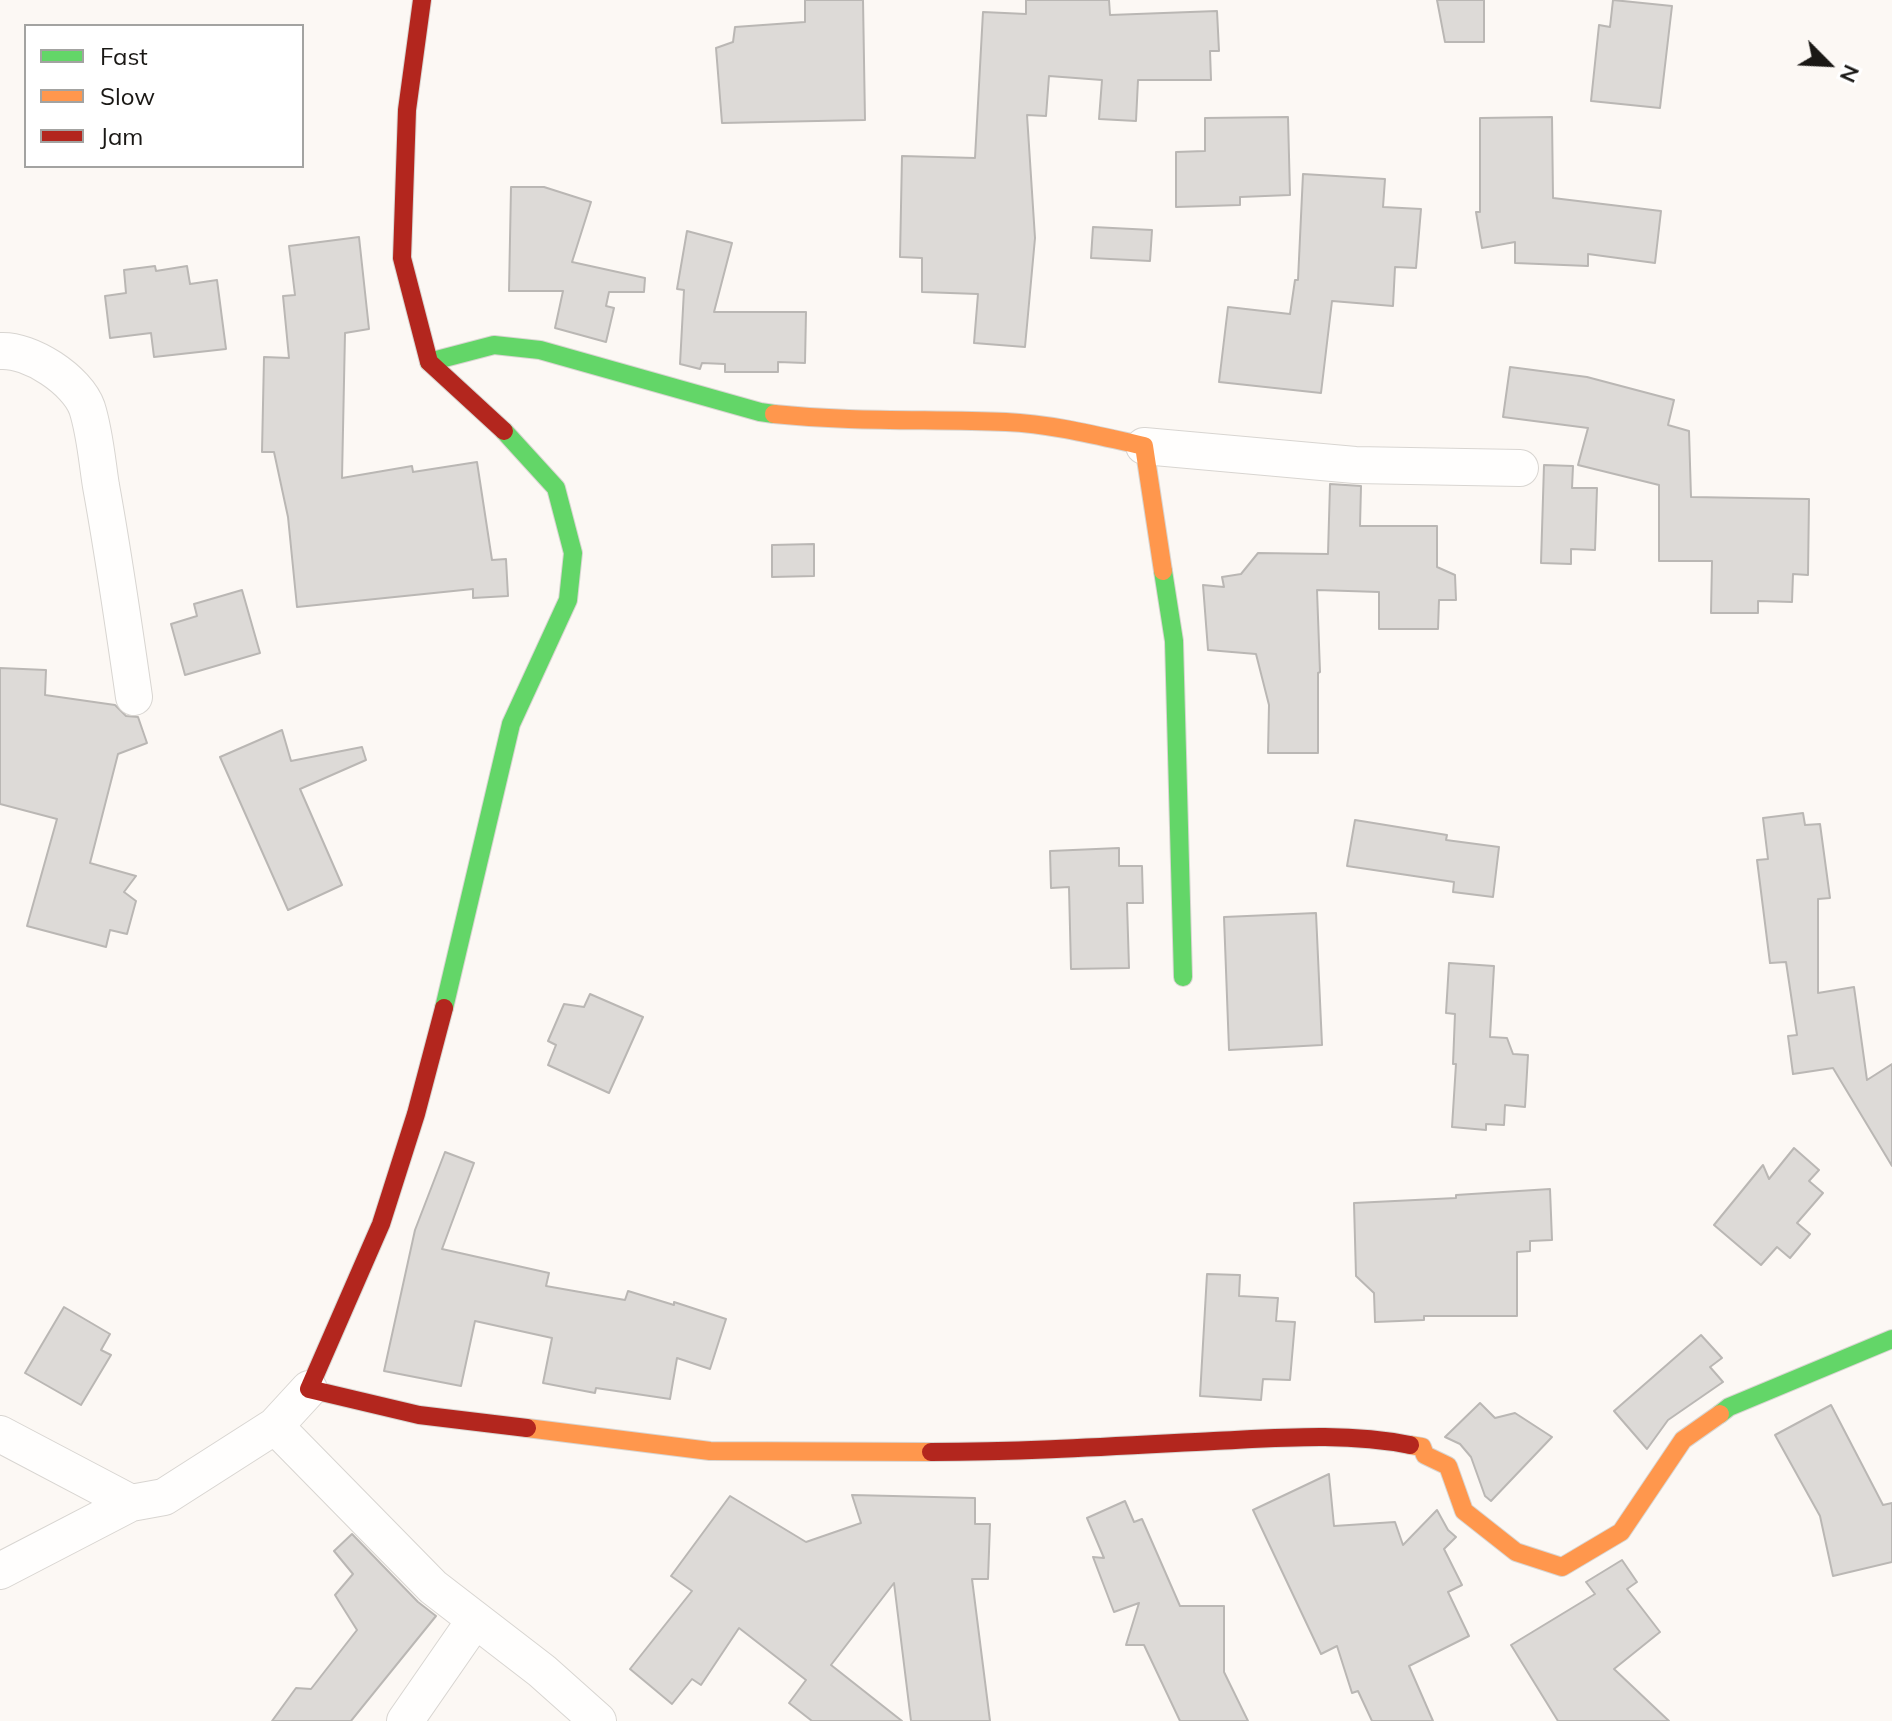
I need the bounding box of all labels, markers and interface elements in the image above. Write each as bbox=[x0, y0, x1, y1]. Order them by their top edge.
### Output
legend bbox=[24, 24, 304, 168]
north arrow bbox=[1788, 24, 1868, 104]
text: Fast bbox=[100, 41, 148, 71]
text: N bbox=[1834, 60, 1866, 87]
text: Slow bbox=[100, 81, 155, 111]
text: Jam bbox=[100, 121, 143, 151]

